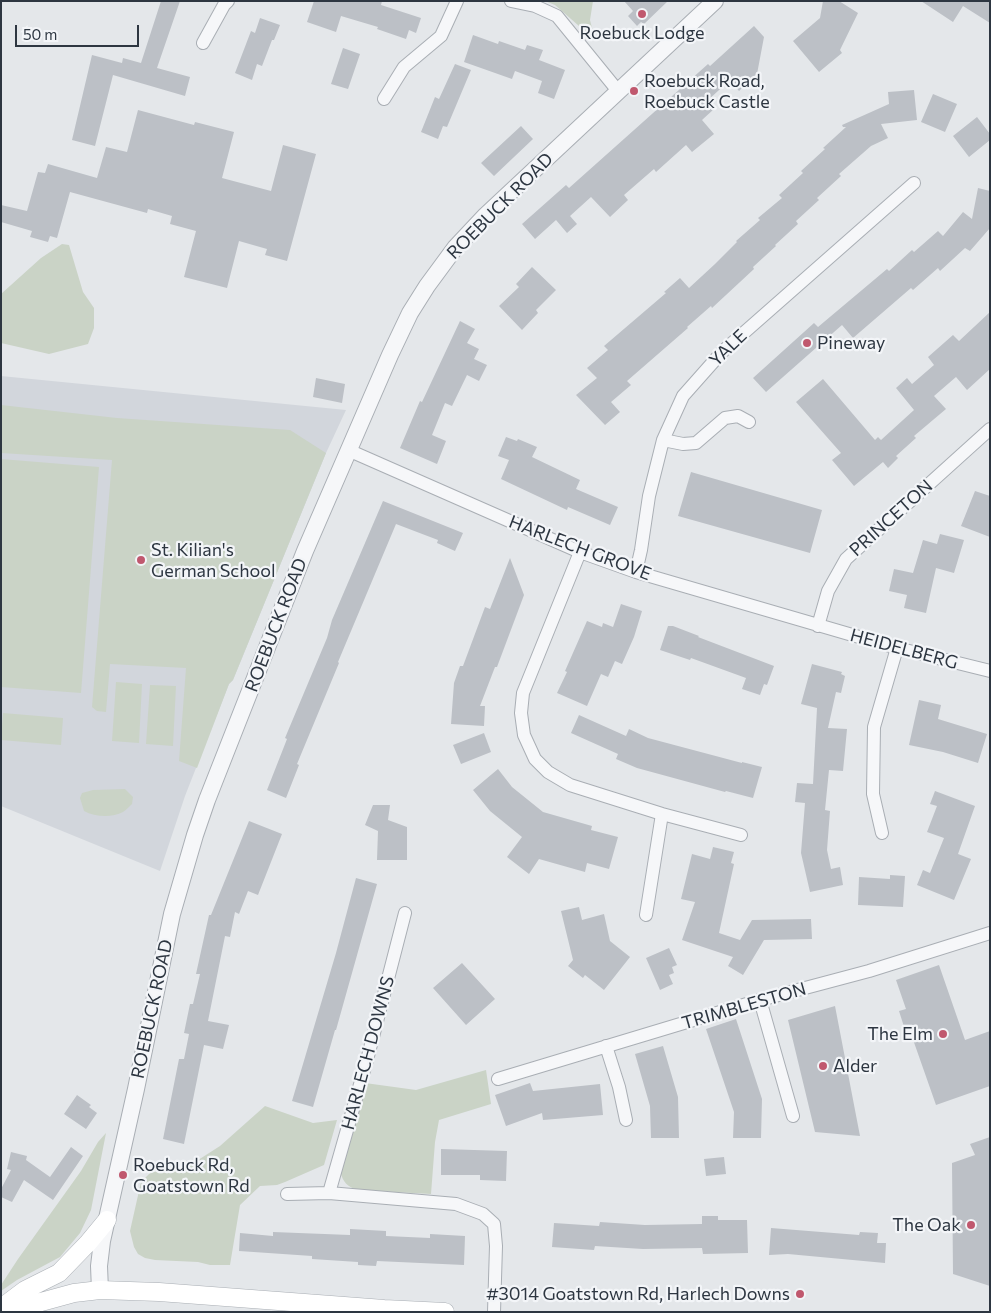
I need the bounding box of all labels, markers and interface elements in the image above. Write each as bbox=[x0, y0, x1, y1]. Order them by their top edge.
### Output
marker: Roebuck Lodge bbox=[636, 8, 648, 20]
scale bar bbox=[18, 15, 141, 47]
place label: Roebuck Lodge bbox=[579, 22, 705, 44]
text: 50 m bbox=[23, 25, 57, 43]
place label: Roebuck Road, Roebuck Castle bbox=[644, 70, 770, 112]
marker: Roebuck Road, Roebuck Castle bbox=[628, 85, 640, 97]
street label: ROEBUCK ROAD bbox=[442, 148, 558, 264]
street label: YALE bbox=[705, 325, 751, 371]
place label: Pineway bbox=[817, 332, 885, 354]
marker: Pineway bbox=[801, 337, 813, 349]
street label: PRINCETON bbox=[845, 475, 937, 561]
street label: HARLECH GROVE bbox=[506, 511, 654, 585]
place label: St. Kilian's German School bbox=[151, 539, 276, 582]
marker: St. Kilian's German School bbox=[135, 554, 147, 566]
street label: ROEBUCK ROAD bbox=[241, 555, 311, 695]
street label: HEIDELBERG bbox=[848, 624, 960, 674]
street label: ROEBUCK ROAD bbox=[127, 938, 177, 1080]
street label: HARLECH DOWNS bbox=[337, 974, 399, 1132]
street label: TRIMBLESTON bbox=[679, 978, 809, 1034]
place label: The Elm bbox=[867, 1023, 933, 1045]
marker: The Elm bbox=[937, 1028, 949, 1040]
place label: Alder bbox=[833, 1055, 877, 1077]
marker: Alder bbox=[817, 1060, 829, 1072]
place label: Roebuck Rd, Goatstown Rd bbox=[133, 1154, 250, 1196]
marker: Roebuck Rd, Goatstown Rd bbox=[117, 1169, 129, 1181]
place label: The Oak bbox=[892, 1214, 961, 1236]
marker: The Oak bbox=[965, 1219, 977, 1231]
place label: #3014 Goatstown Rd, Harlech Downs bbox=[486, 1283, 790, 1305]
marker: #3014 Goatstown Rd, Harlech Downs bbox=[794, 1288, 806, 1300]

